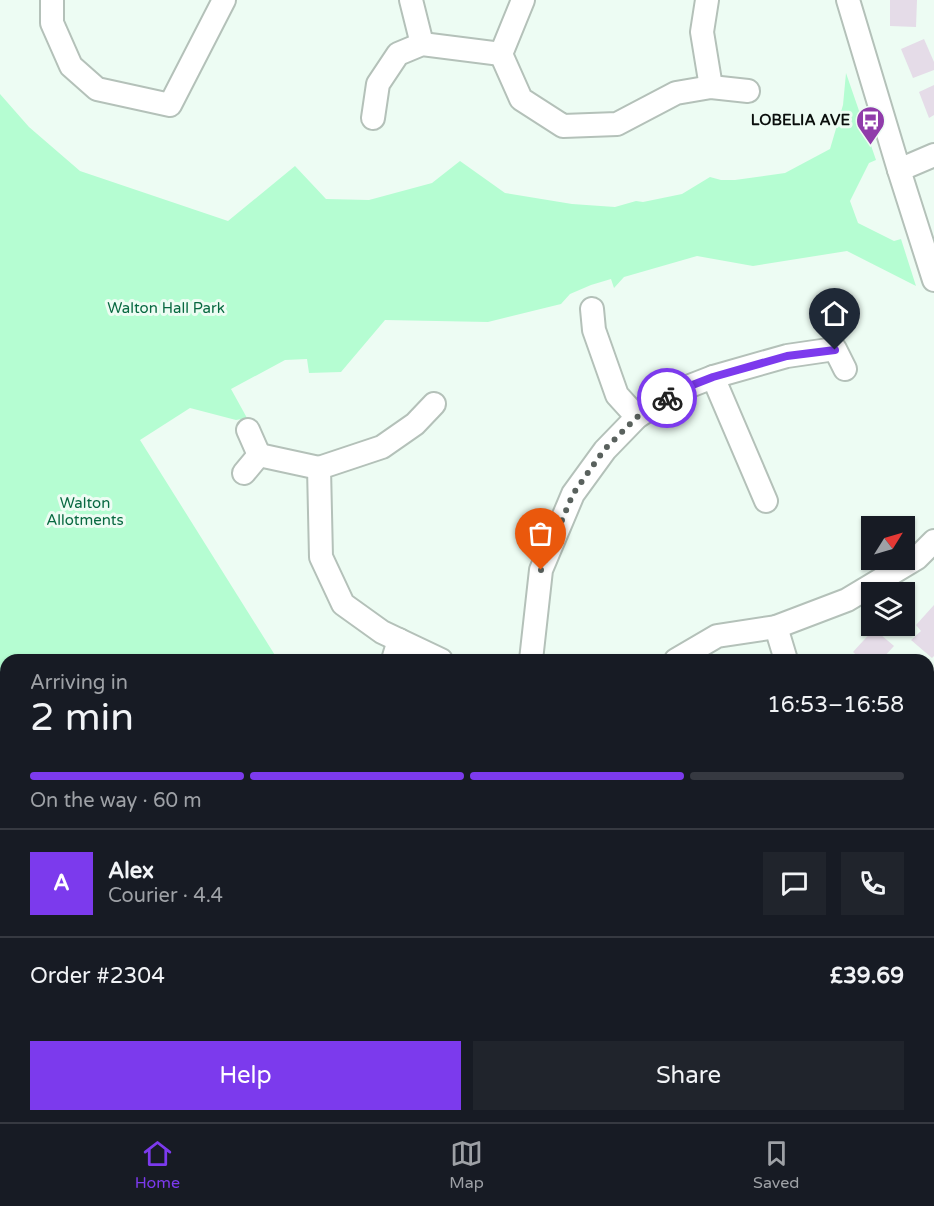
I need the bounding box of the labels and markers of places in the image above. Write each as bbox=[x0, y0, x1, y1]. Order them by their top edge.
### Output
bus stop icon: LOBELIA AVE bbox=[855, 104, 887, 146]
place label: LOBELIA AVE bbox=[751, 111, 850, 129]
pin bbox=[809, 288, 860, 350]
pin bbox=[515, 508, 566, 570]

